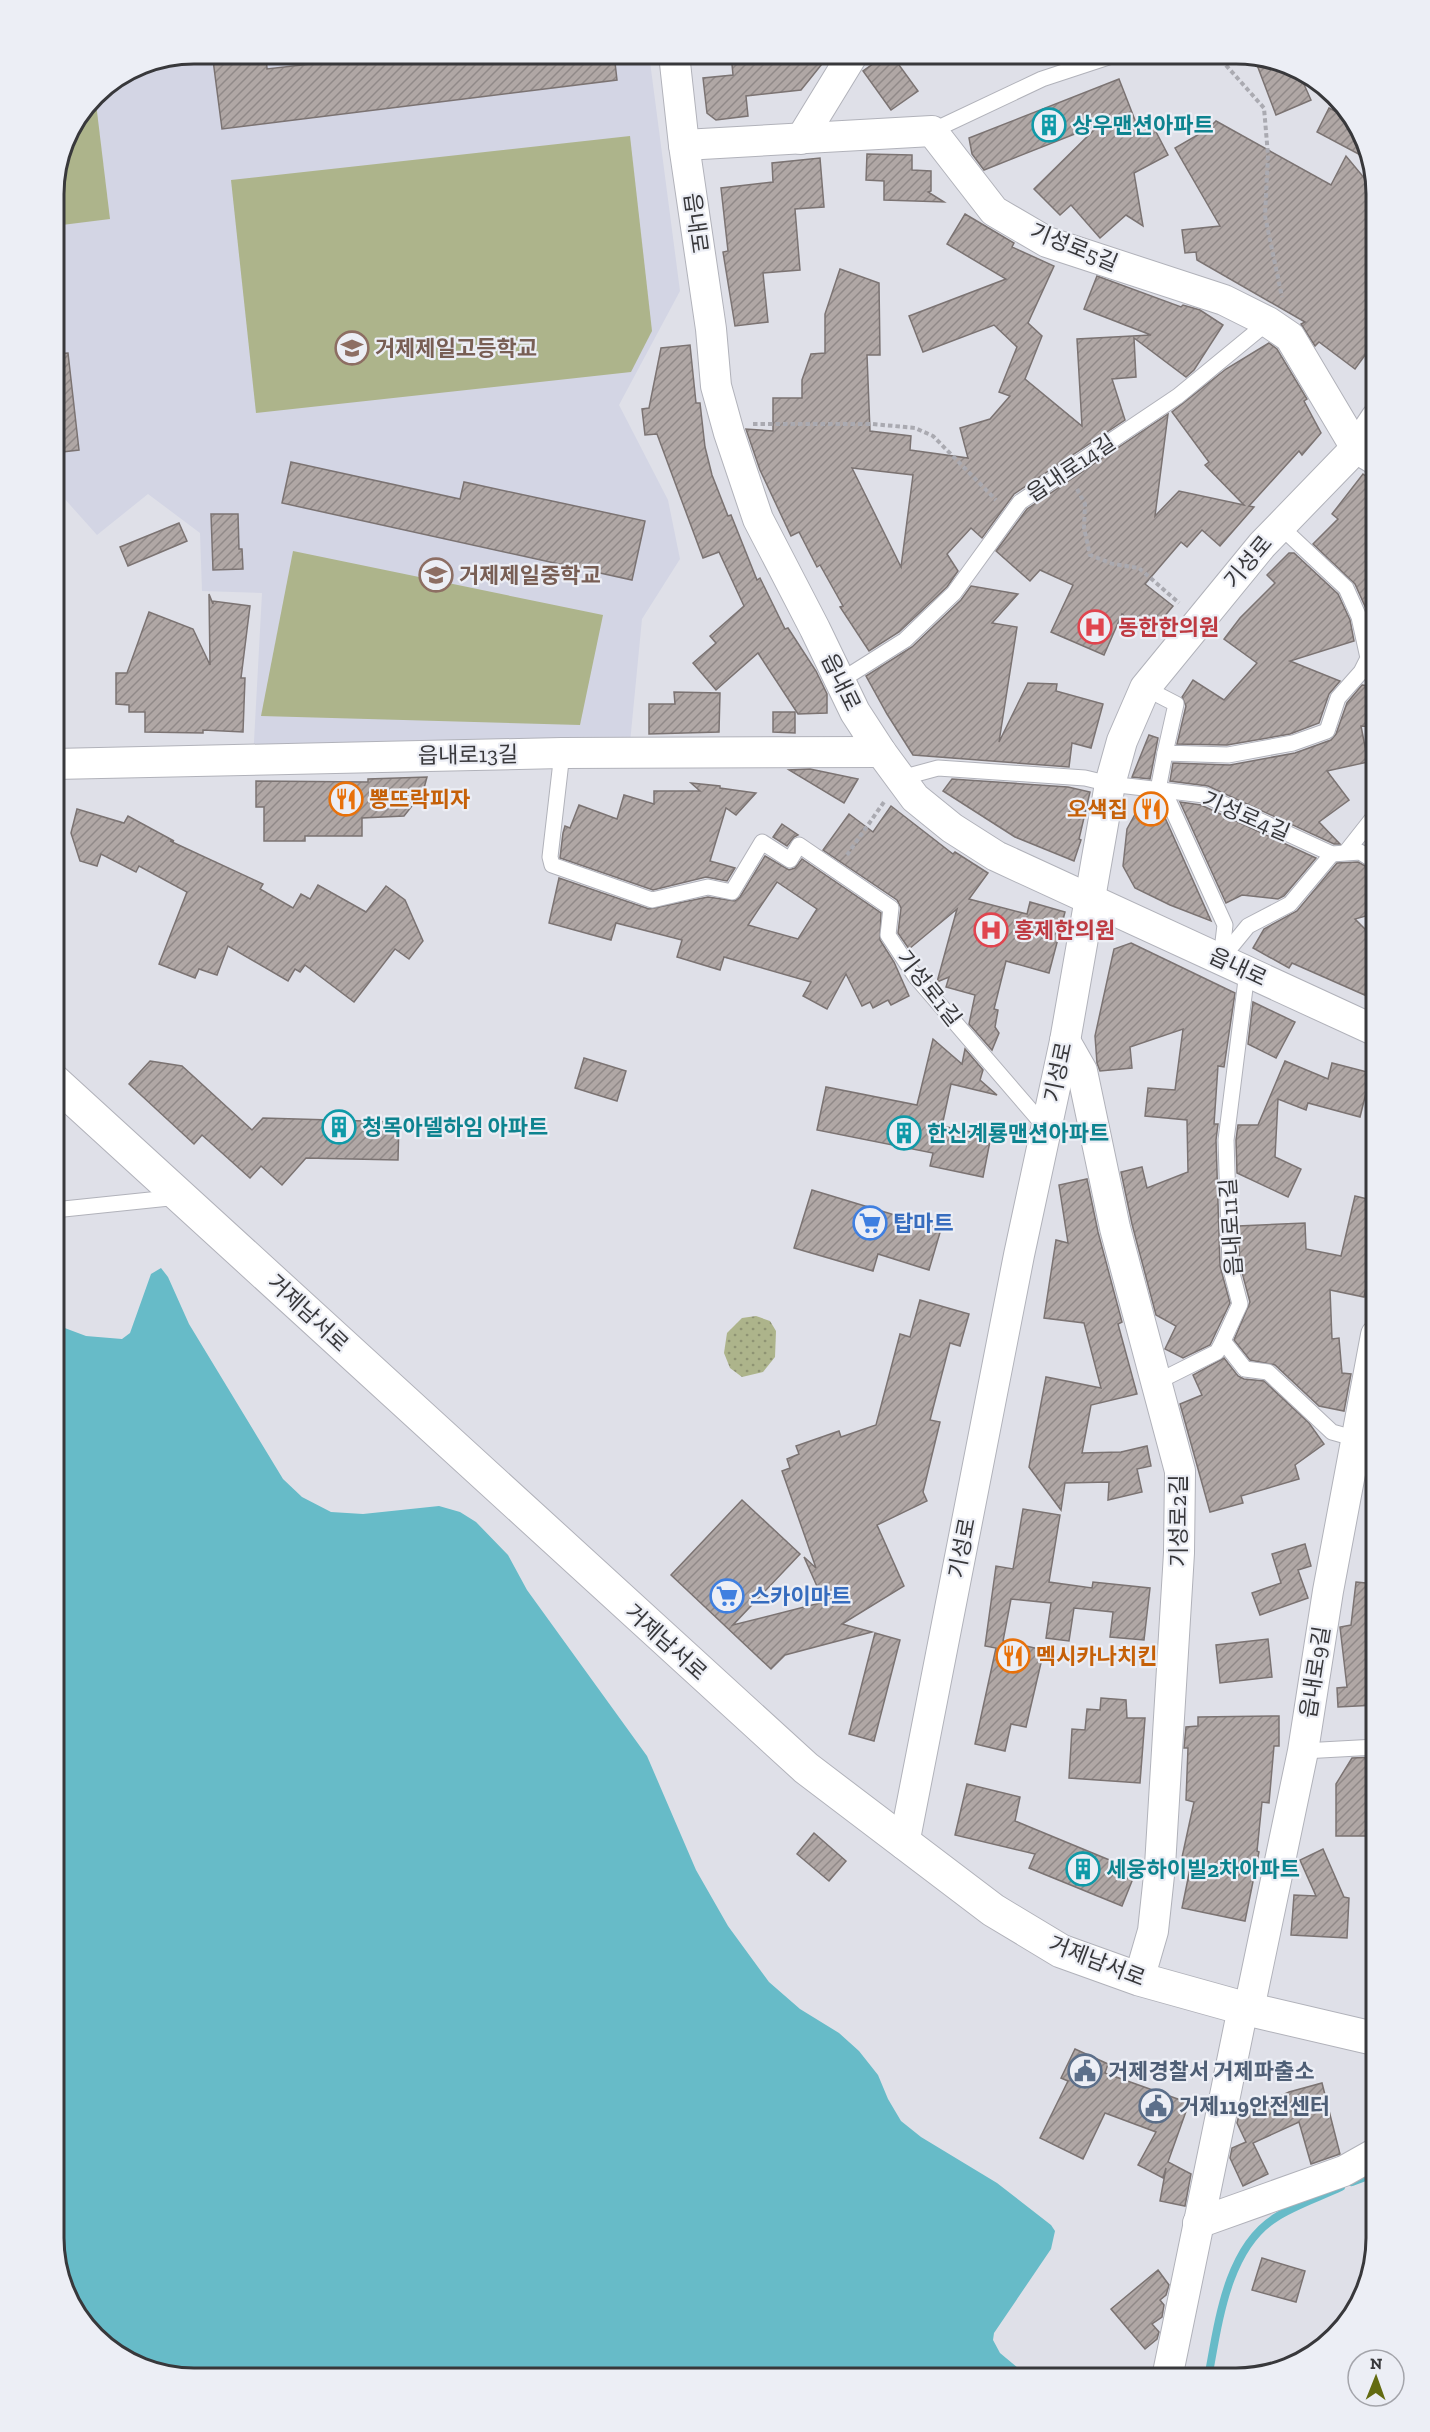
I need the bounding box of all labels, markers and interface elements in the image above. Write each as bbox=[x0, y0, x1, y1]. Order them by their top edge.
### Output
building icon: 상우맨션아파트 bbox=[1031, 107, 1067, 143]
place label: 상우맨션아파트 bbox=[1072, 112, 1214, 139]
street label: 읍내로 bbox=[678, 191, 714, 255]
street label: 기성로5길 bbox=[1026, 217, 1122, 277]
school or university icon: 거제제일고등학교 bbox=[334, 330, 370, 366]
place label: 거제제일고등학교 bbox=[375, 335, 537, 362]
street label: 읍내로14길 bbox=[1021, 428, 1121, 508]
street label: 기성로 bbox=[1218, 530, 1278, 594]
school or university icon: 거제제일중학교 bbox=[418, 557, 454, 593]
place label: 거제제일중학교 bbox=[459, 562, 601, 589]
hospital icon: 동한한의원 bbox=[1077, 609, 1113, 645]
place label: 동한한의원 bbox=[1118, 614, 1219, 641]
street label: 읍내로 bbox=[816, 649, 866, 715]
street label: 읍내로13길 bbox=[418, 741, 518, 769]
restaurant icon: 뽕뜨락피자 bbox=[328, 781, 364, 817]
street label: 기성로4길 bbox=[1198, 785, 1294, 847]
place label: 뽕뜨락피자 bbox=[369, 786, 470, 813]
restaurant icon: 오색집 bbox=[1133, 791, 1169, 827]
place label: 오색집 bbox=[1067, 796, 1128, 823]
hospital icon: 홍제한의원 bbox=[973, 912, 1009, 948]
place label: 홍제한의원 bbox=[1014, 917, 1115, 944]
street label: 읍내로 bbox=[1205, 942, 1271, 992]
street label: 기성로1길 bbox=[891, 944, 967, 1032]
street label: 기성로 bbox=[1038, 1039, 1078, 1105]
building icon: 청목아델하임 아파트 bbox=[321, 1109, 357, 1145]
place label: 청목아델하임 아파트 bbox=[362, 1114, 548, 1141]
building icon: 한신계룡맨션아파트 bbox=[886, 1115, 922, 1151]
place label: 한신계룡맨션아파트 bbox=[927, 1120, 1109, 1147]
street label: 읍내로11길 bbox=[1214, 1177, 1248, 1277]
supermarket icon: 탑마트 bbox=[852, 1205, 888, 1241]
place label: 탑마트 bbox=[893, 1210, 954, 1237]
street label: 거제남서로 bbox=[262, 1269, 354, 1357]
street label: 기성로2길 bbox=[1165, 1475, 1192, 1567]
street label: 기성로 bbox=[943, 1516, 981, 1580]
supermarket icon: 스카이마트 bbox=[709, 1578, 745, 1614]
place label: 스카이마트 bbox=[750, 1583, 851, 1610]
street label: 거제남서로 bbox=[619, 1598, 713, 1686]
street label: 읍내로9길 bbox=[1294, 1624, 1336, 1720]
restaurant icon: 멕시카나치킨 bbox=[995, 1638, 1031, 1674]
place label: 멕시카나치킨 bbox=[1036, 1643, 1157, 1670]
building icon: 세웅하이빌2차아파트 bbox=[1065, 1851, 1101, 1887]
place label: 세웅하이빌2차아파트 bbox=[1106, 1856, 1300, 1883]
street label: 거제남서로 bbox=[1045, 1930, 1149, 1992]
public building icon: 거제경찰서 거제파출소 bbox=[1067, 2053, 1103, 2089]
place label: 거제경찰서 거제파출소 bbox=[1108, 2058, 1315, 2085]
public building icon: 거제119안전센터 bbox=[1138, 2088, 1174, 2124]
place label: 거제119안전센터 bbox=[1179, 2093, 1330, 2120]
north arrow bbox=[1346, 2348, 1406, 2408]
text: N bbox=[1370, 2354, 1383, 2373]

